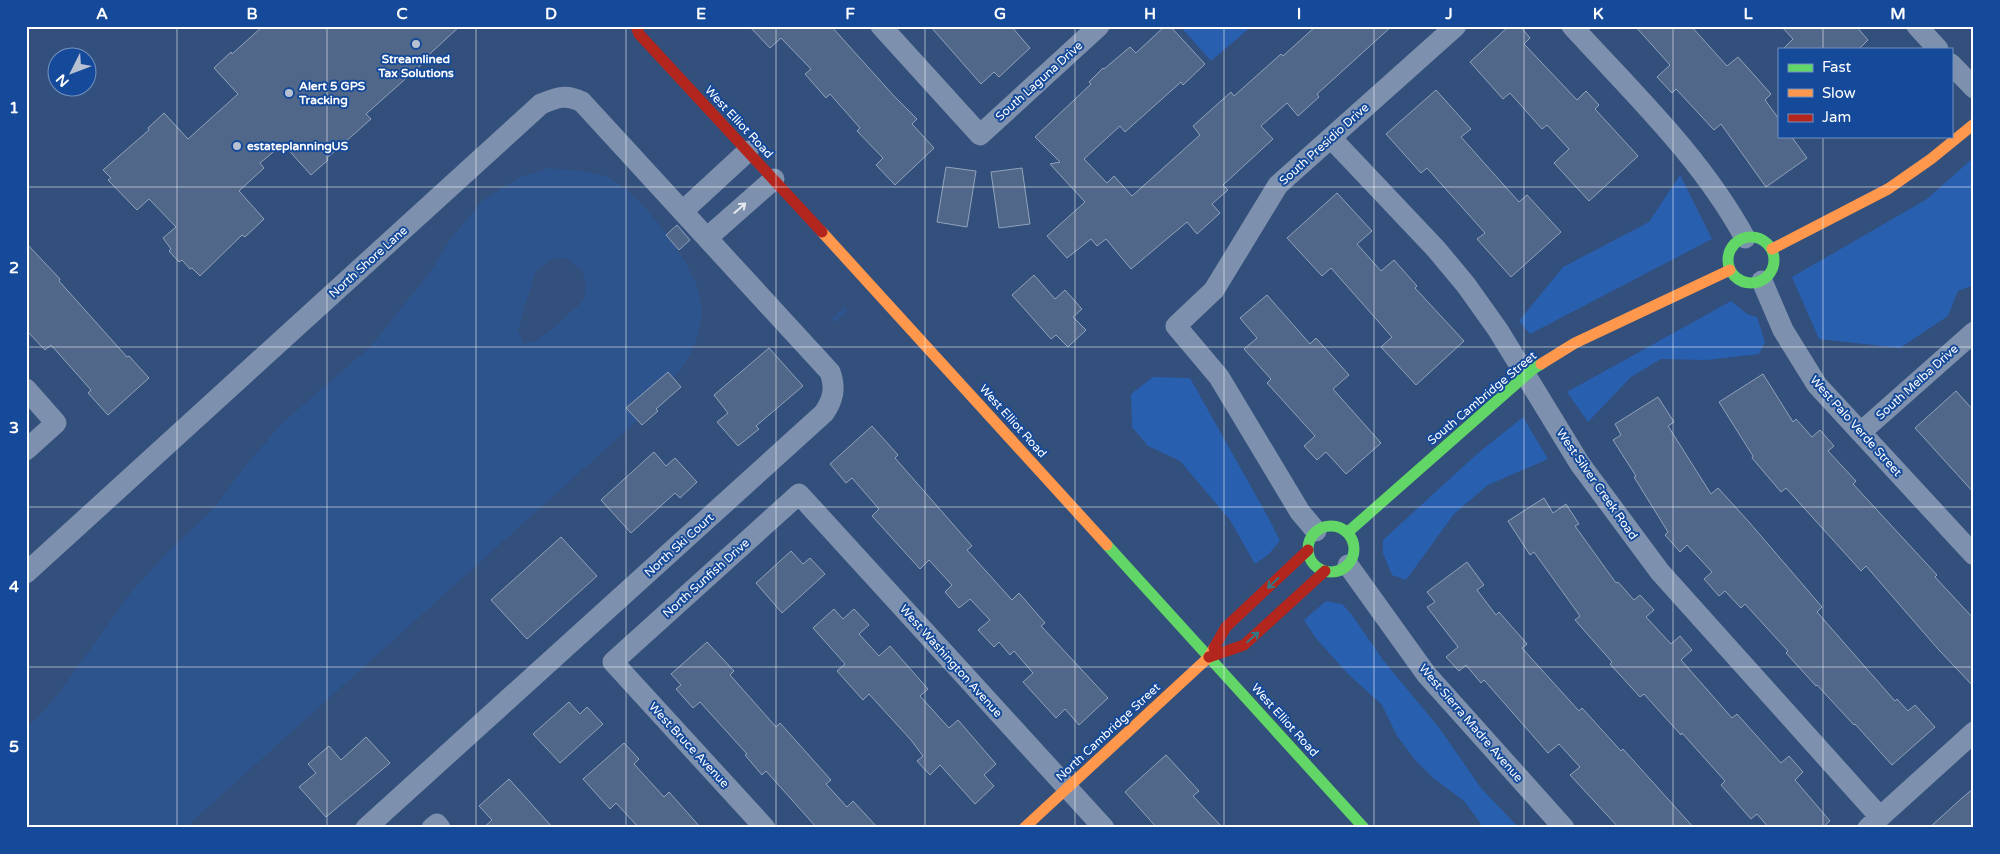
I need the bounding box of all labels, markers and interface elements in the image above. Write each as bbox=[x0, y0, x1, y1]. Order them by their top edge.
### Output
text: A bbox=[96, 4, 108, 24]
text: B bbox=[246, 4, 258, 24]
text: C bbox=[396, 4, 408, 24]
text: D bbox=[545, 4, 557, 24]
text: E bbox=[696, 4, 706, 24]
text: F bbox=[845, 4, 855, 24]
text: G bbox=[994, 4, 1006, 24]
text: H bbox=[1144, 4, 1156, 24]
text: I bbox=[1297, 4, 1301, 24]
text: J bbox=[1444, 4, 1453, 24]
text: K bbox=[1593, 4, 1604, 24]
text: L bbox=[1743, 4, 1753, 24]
text: M bbox=[1890, 4, 1906, 24]
marker: Streamlined Tax Solutions bbox=[410, 38, 422, 50]
street label: South Laguna Drive bbox=[993, 38, 1086, 124]
north arrow bbox=[48, 48, 98, 98]
legend bbox=[1778, 48, 1952, 138]
place label: Streamlined Tax Solutions bbox=[377, 52, 454, 80]
text: Fast bbox=[1822, 58, 1852, 76]
text: N bbox=[53, 70, 73, 90]
place label: Alert 5 GPS Tracking bbox=[298, 79, 366, 108]
street label: West Elliot Road bbox=[702, 83, 776, 161]
text: Slow bbox=[1822, 84, 1856, 102]
marker: Alert 5 GPS Tracking bbox=[283, 87, 295, 99]
text: 1 bbox=[9, 98, 19, 118]
street label: South Presidio Drive bbox=[1276, 100, 1372, 188]
text: Jam bbox=[1822, 108, 1851, 126]
place label: estateplanningUS bbox=[247, 139, 349, 154]
marker: estateplanningUS bbox=[231, 140, 243, 152]
one-way arrow bbox=[734, 202, 747, 214]
street label: North Shore Lane bbox=[326, 223, 410, 301]
text: 2 bbox=[9, 258, 19, 278]
street label: South Melba Drive bbox=[1873, 341, 1961, 422]
street label: South Cambridge Street bbox=[1425, 348, 1540, 448]
street label: West Palo Verde Street bbox=[1807, 373, 1905, 479]
street label: West Elliot Road bbox=[977, 382, 1049, 460]
text: 3 bbox=[9, 418, 19, 438]
street label: West Silver Creek Road bbox=[1553, 426, 1641, 542]
street label: North Ski Court bbox=[642, 510, 717, 580]
street label: North Sunfish Drive bbox=[660, 535, 752, 621]
text: 4 bbox=[9, 577, 19, 597]
one-way arrow bbox=[1266, 577, 1279, 589]
street label: West Washington Avenue bbox=[897, 602, 1005, 720]
one-way arrow bbox=[1247, 631, 1260, 643]
street label: West Sierra Madre Avenue bbox=[1416, 661, 1526, 785]
street label: North Cambridge Street bbox=[1053, 680, 1163, 784]
street label: West Elliot Road bbox=[1249, 681, 1321, 759]
street label: West Bruce Avenue bbox=[646, 700, 732, 791]
text: 5 bbox=[9, 737, 19, 757]

